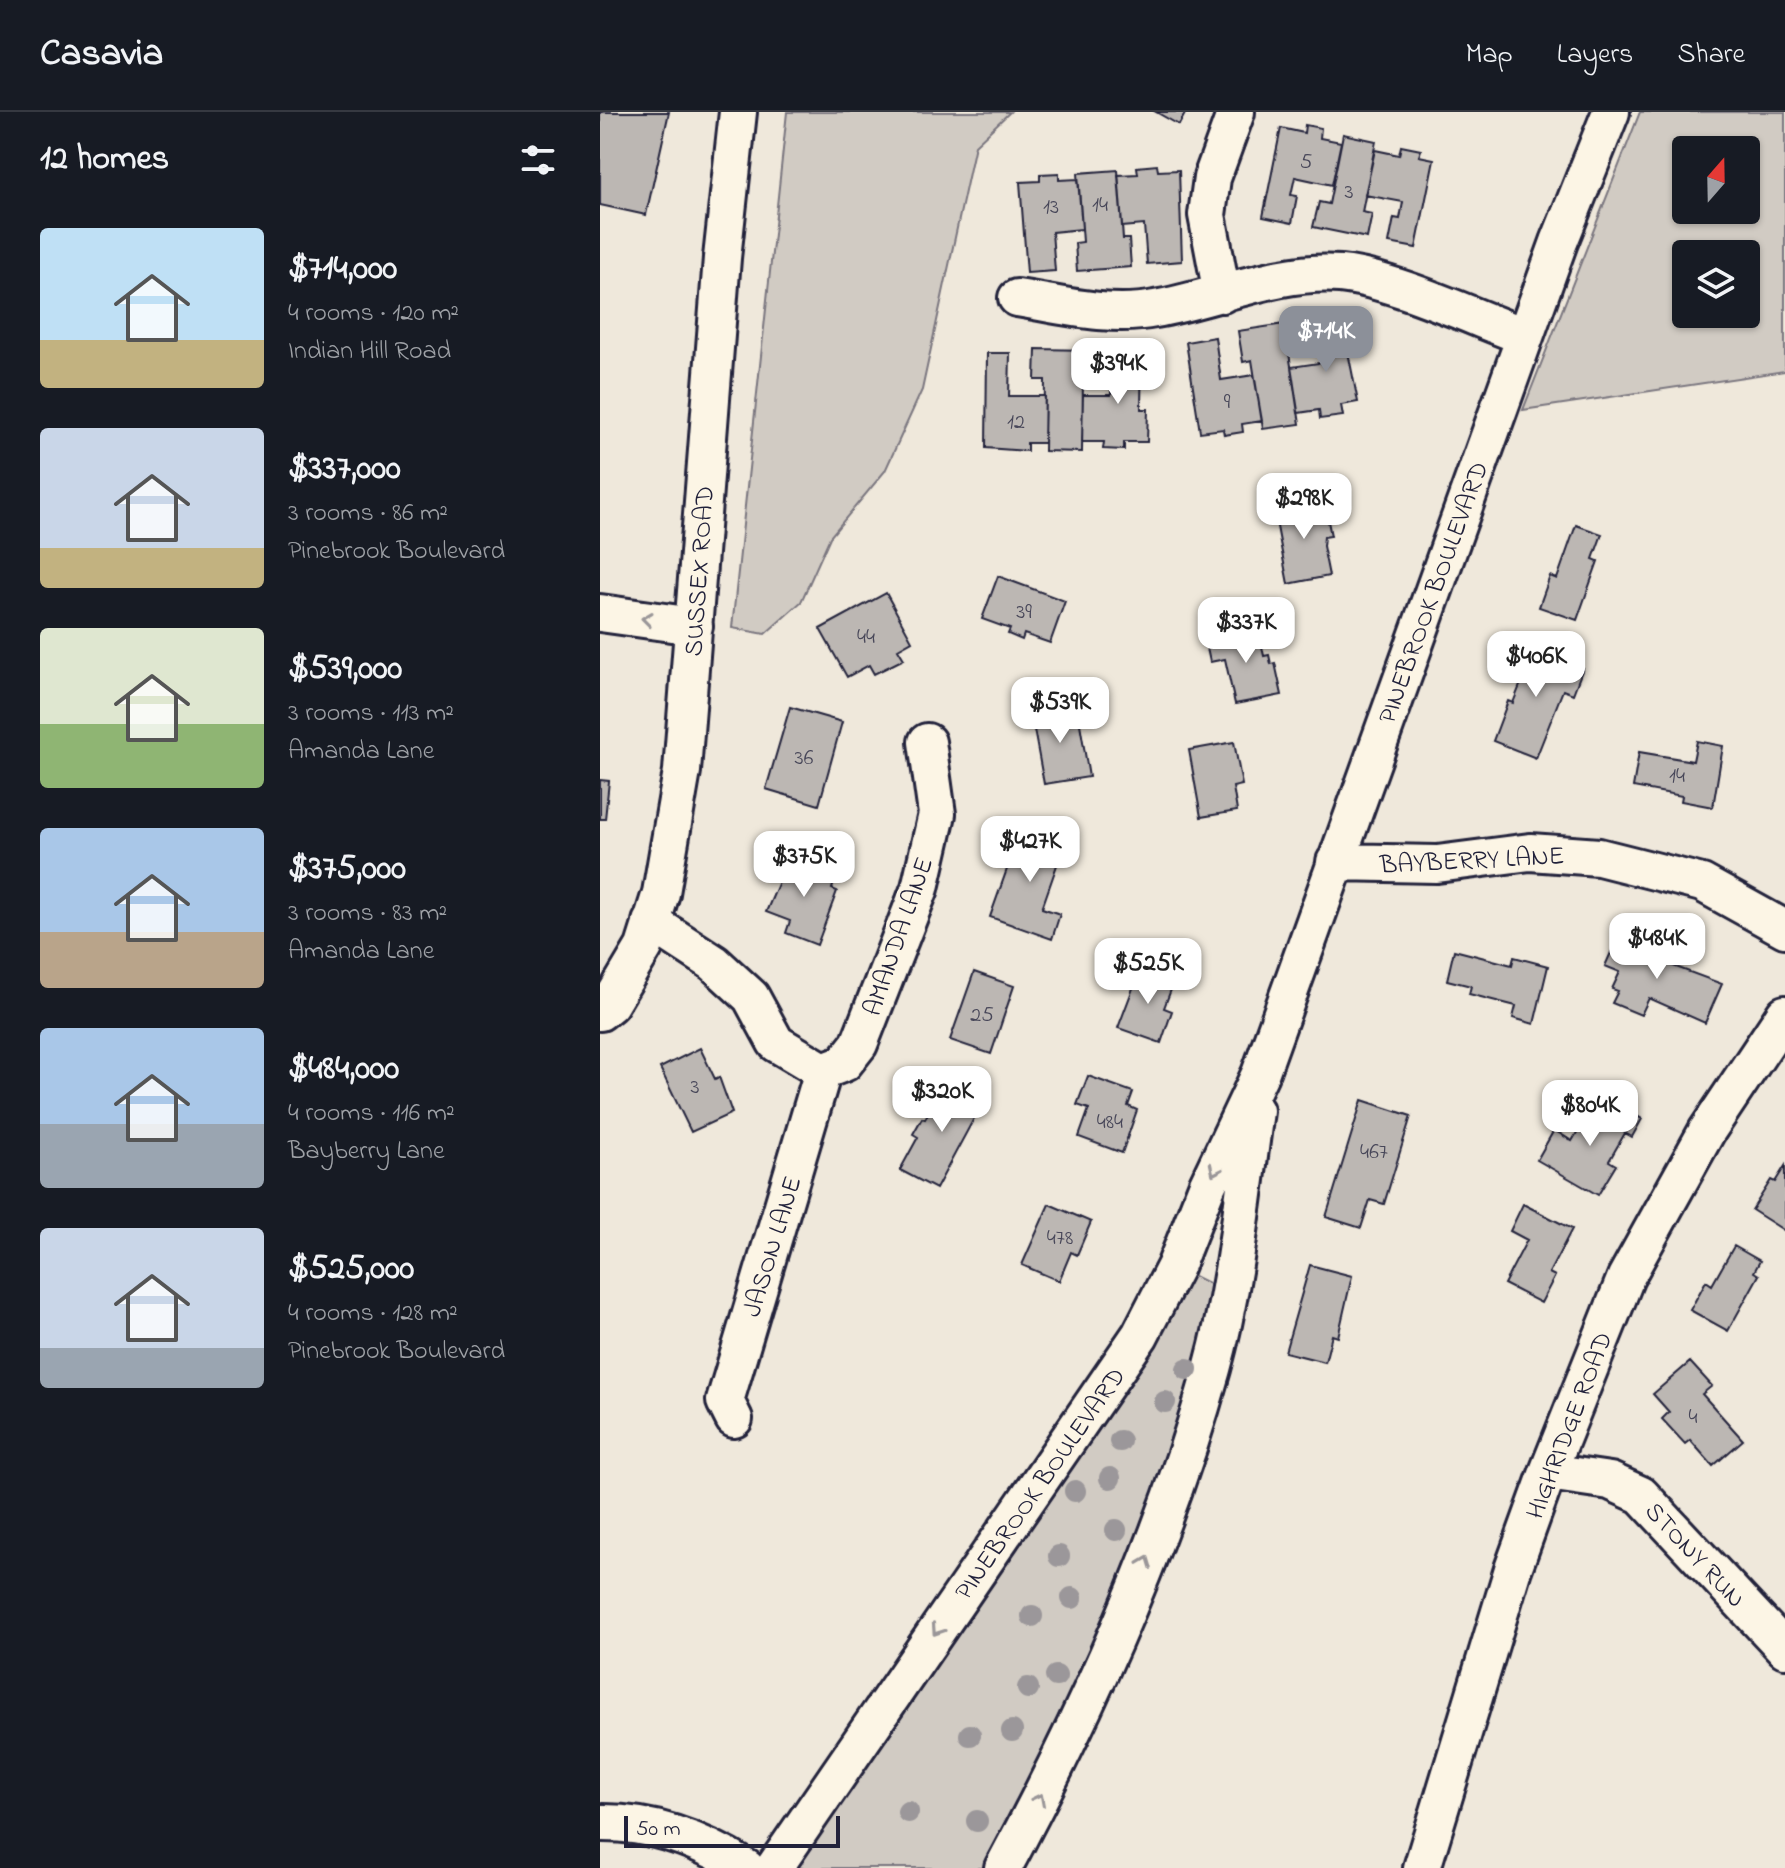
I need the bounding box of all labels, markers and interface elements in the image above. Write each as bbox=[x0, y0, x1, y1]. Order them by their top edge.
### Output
text: Casavia bbox=[40, 27, 163, 83]
text: Map bbox=[1465, 35, 1513, 76]
text: Layers bbox=[1557, 35, 1633, 76]
text: Share bbox=[1677, 35, 1745, 76]
text: 12 homes bbox=[40, 135, 169, 185]
north arrow bbox=[1672, 136, 1760, 224]
map controls bbox=[1672, 136, 1760, 328]
icon: filters bbox=[516, 138, 560, 182]
house number: 5 bbox=[1300, 147, 1312, 179]
house number: 3 bbox=[1344, 177, 1354, 209]
house number: 14 bbox=[1092, 190, 1108, 222]
house number: 13 bbox=[1043, 192, 1059, 224]
button: layers bbox=[1672, 240, 1760, 328]
text: $714,000 bbox=[288, 245, 397, 295]
icon: home bbox=[104, 260, 200, 356]
text: 4 rooms · 120 m² bbox=[288, 295, 459, 333]
pin: $714K bbox=[1270, 306, 1382, 374]
text: $714K bbox=[1297, 313, 1355, 351]
text: Indian Hill Road bbox=[288, 333, 451, 371]
pin: $394K bbox=[1062, 338, 1174, 406]
text: $394K bbox=[1089, 345, 1147, 383]
house number: 9 bbox=[1224, 387, 1231, 419]
house number: 12 bbox=[1007, 407, 1025, 439]
text: $337,000 bbox=[288, 445, 401, 495]
street label: PINEBROOK BOULEVARD bbox=[1370, 457, 1500, 729]
icon: home bbox=[104, 460, 200, 556]
pin: $298K bbox=[1248, 473, 1360, 541]
text: $298K bbox=[1275, 480, 1333, 518]
street label: SUSSEX ROAD bbox=[676, 485, 726, 658]
text: 3 rooms · 86 m² bbox=[288, 495, 448, 533]
text: Pinebrook Boulevard bbox=[288, 533, 505, 571]
house number: 39 bbox=[1016, 597, 1032, 629]
pin: $337K bbox=[1190, 597, 1302, 665]
text: $337K bbox=[1216, 604, 1276, 642]
one-way arrow bbox=[640, 611, 654, 628]
house number: 44 bbox=[857, 622, 875, 654]
pin: $406K bbox=[1480, 631, 1592, 699]
text: $406K bbox=[1505, 638, 1567, 676]
text: $539,000 bbox=[288, 645, 402, 695]
icon: home bbox=[104, 660, 200, 756]
pin: $539K bbox=[1004, 677, 1116, 745]
text: $539K bbox=[1029, 684, 1091, 722]
text: 3 rooms · 113 m² bbox=[288, 695, 454, 733]
text: Amanda Lane bbox=[288, 733, 434, 771]
house number: 36 bbox=[795, 743, 814, 775]
house number: 14 bbox=[1669, 761, 1685, 793]
pin: $427K bbox=[974, 816, 1086, 884]
text: $427K bbox=[999, 823, 1061, 861]
pin: $375K bbox=[748, 831, 860, 899]
text: $375K bbox=[772, 838, 836, 876]
street label: BAYBERRY LANE bbox=[1378, 838, 1565, 886]
text: $375,000 bbox=[288, 845, 406, 895]
street label: AMANDA LANE bbox=[855, 852, 945, 1022]
icon: home bbox=[104, 860, 200, 956]
text: 3 rooms · 83 m² bbox=[288, 895, 447, 933]
pin: $484K bbox=[1601, 913, 1713, 981]
text: $484K bbox=[1627, 920, 1687, 958]
text: Amanda Lane bbox=[288, 933, 434, 971]
pin: $525K bbox=[1092, 938, 1204, 1006]
text: $525K bbox=[1112, 945, 1184, 983]
house number: 25 bbox=[970, 1000, 994, 1032]
text: $484,000 bbox=[288, 1045, 399, 1095]
icon: home bbox=[104, 1060, 200, 1156]
pin: $320K bbox=[886, 1066, 998, 1134]
house number: 3 bbox=[690, 1072, 700, 1104]
text: $320K bbox=[910, 1073, 974, 1111]
pin: $804K bbox=[1534, 1080, 1646, 1148]
text: $804K bbox=[1560, 1087, 1620, 1125]
text: 4 rooms · 116 m² bbox=[288, 1095, 455, 1133]
house number: 484 bbox=[1097, 1107, 1123, 1139]
text: Bayberry Lane bbox=[288, 1133, 445, 1171]
house number: 467 bbox=[1360, 1137, 1388, 1169]
one-way arrow bbox=[1209, 1161, 1225, 1176]
street label: JASON LANE bbox=[734, 1172, 813, 1322]
house number: 478 bbox=[1047, 1223, 1073, 1255]
text: $525,000 bbox=[288, 1245, 414, 1295]
icon: home bbox=[104, 1260, 200, 1356]
text: 4 rooms · 128 m² bbox=[288, 1295, 458, 1333]
street label: HIGHRIDGE ROAD bbox=[1518, 1327, 1624, 1525]
text: Pinebrook Boulevard bbox=[288, 1333, 505, 1371]
street label: PINEBROOK BOULEVARD bbox=[947, 1361, 1136, 1609]
house number: 4 bbox=[1688, 1402, 1698, 1434]
street label: STONY RUN bbox=[1635, 1494, 1753, 1618]
one-way arrow bbox=[1136, 1556, 1153, 1570]
one-way arrow bbox=[932, 1622, 947, 1636]
one-way arrow bbox=[1029, 1792, 1044, 1807]
scale bar bbox=[624, 1812, 840, 1848]
text: 50 m bbox=[636, 1814, 681, 1846]

